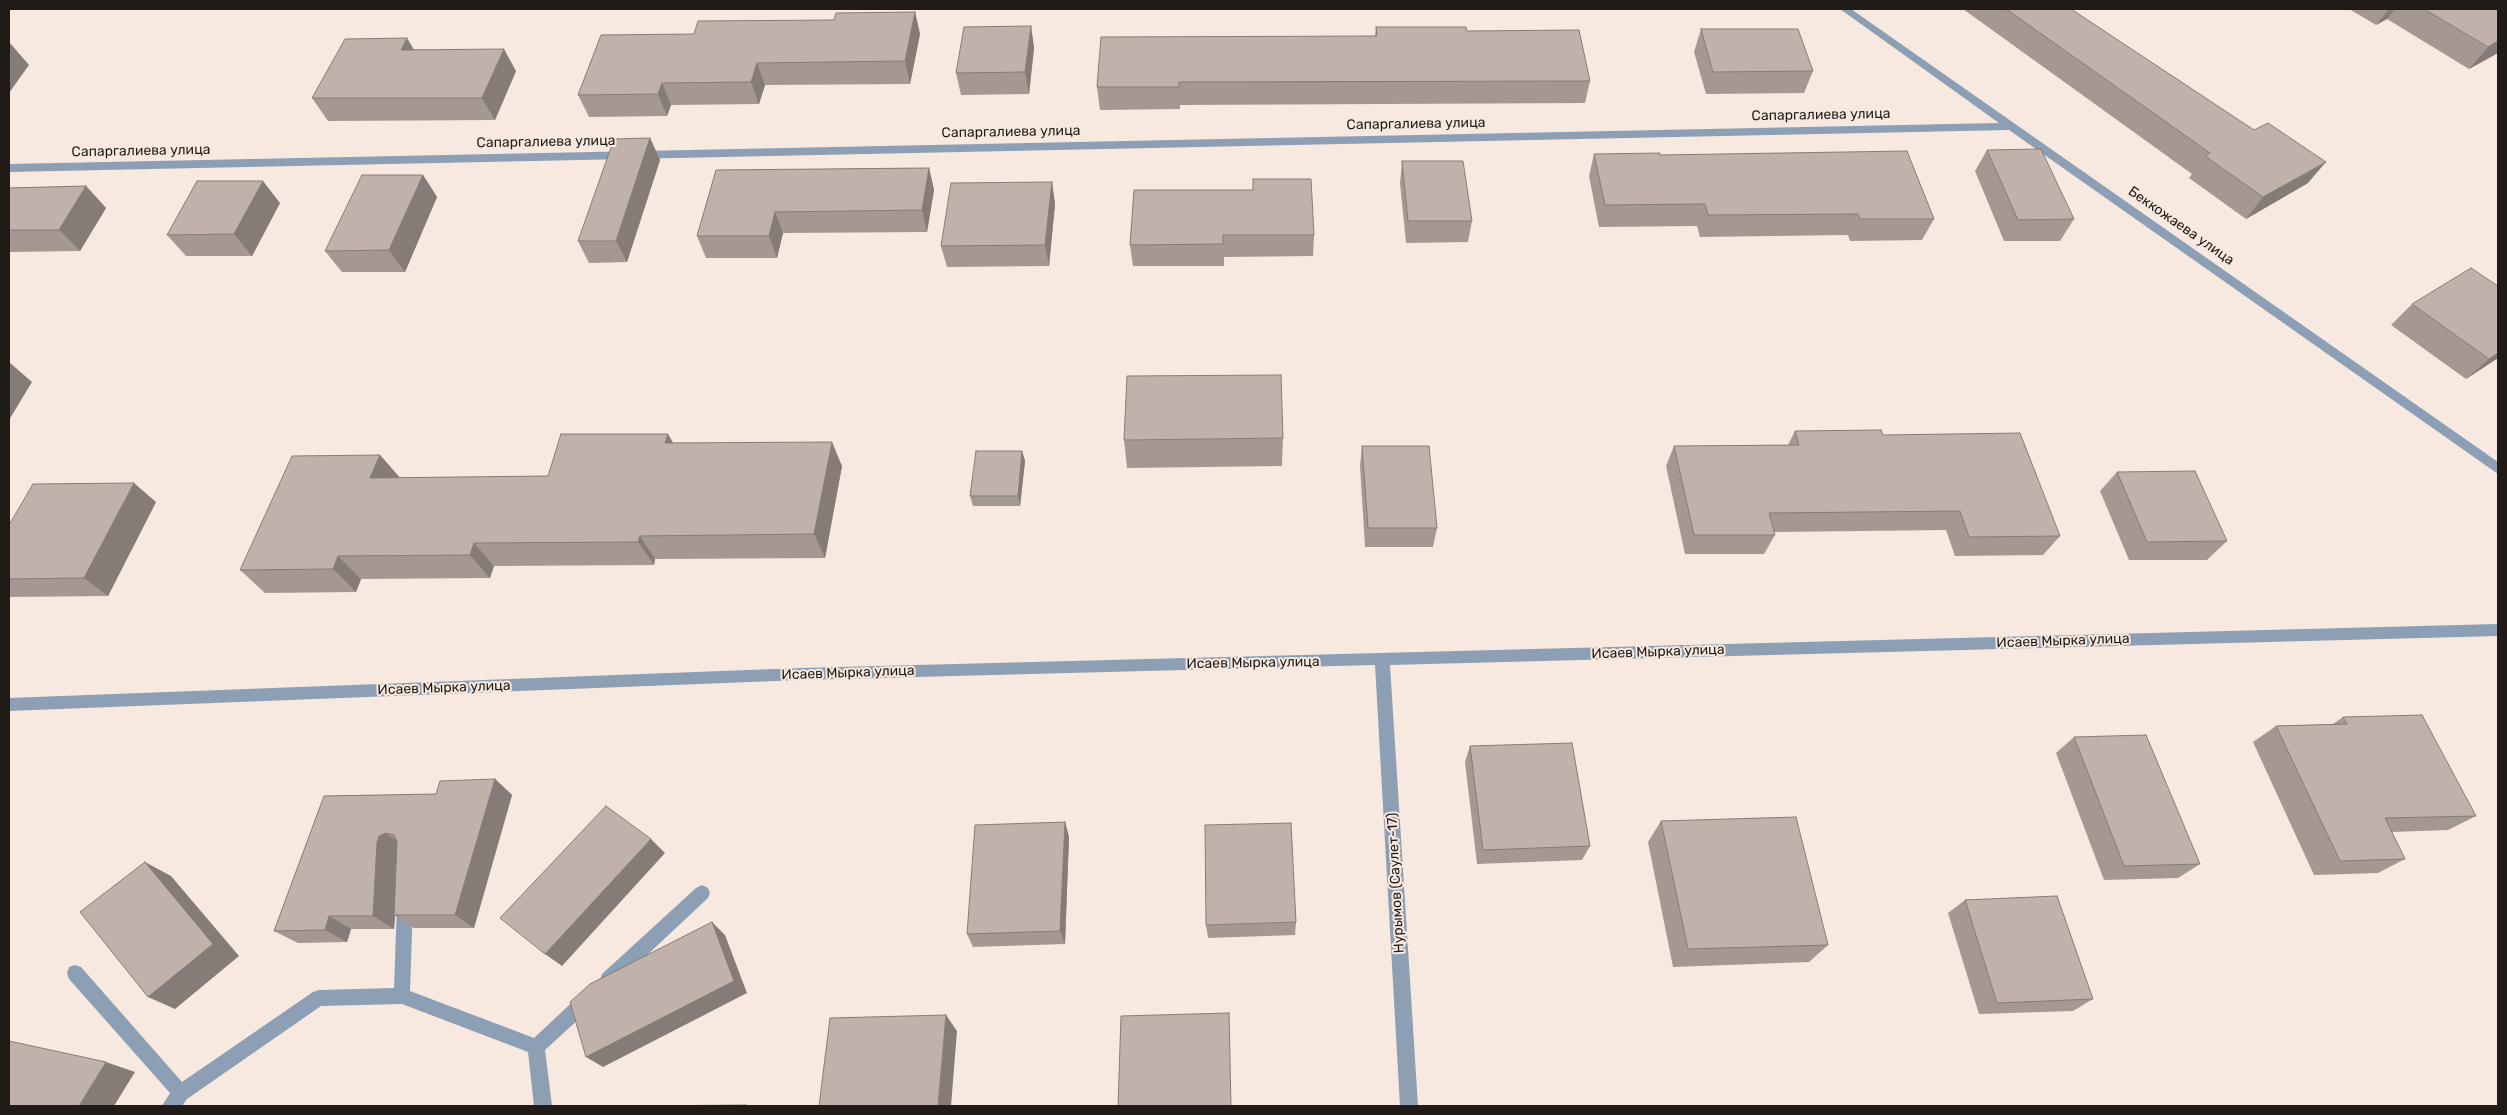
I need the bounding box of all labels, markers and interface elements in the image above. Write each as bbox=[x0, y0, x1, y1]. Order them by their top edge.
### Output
street label: Сапаргалиева улица bbox=[1751, 105, 1891, 125]
street label: Сапаргалиева улица bbox=[1346, 114, 1486, 134]
street label: Сапаргалиева улица bbox=[941, 122, 1081, 142]
street label: Сапаргалиева улица bbox=[476, 132, 616, 152]
street label: Сапаргалиева улица bbox=[71, 141, 211, 161]
street label: Беккожаева улица bbox=[2125, 183, 2237, 269]
street label: Исаев Мырка улица bbox=[1996, 630, 2130, 652]
street label: Исаев Мырка улица bbox=[1591, 641, 1725, 663]
street label: Исаев Мырка улица bbox=[1186, 653, 1320, 673]
street label: Исаев Мырка улица bbox=[781, 662, 915, 684]
street label: Исаев Мырка улица bbox=[377, 677, 511, 699]
street label: Нурымов (Саулет-17) bbox=[1384, 812, 1408, 954]

